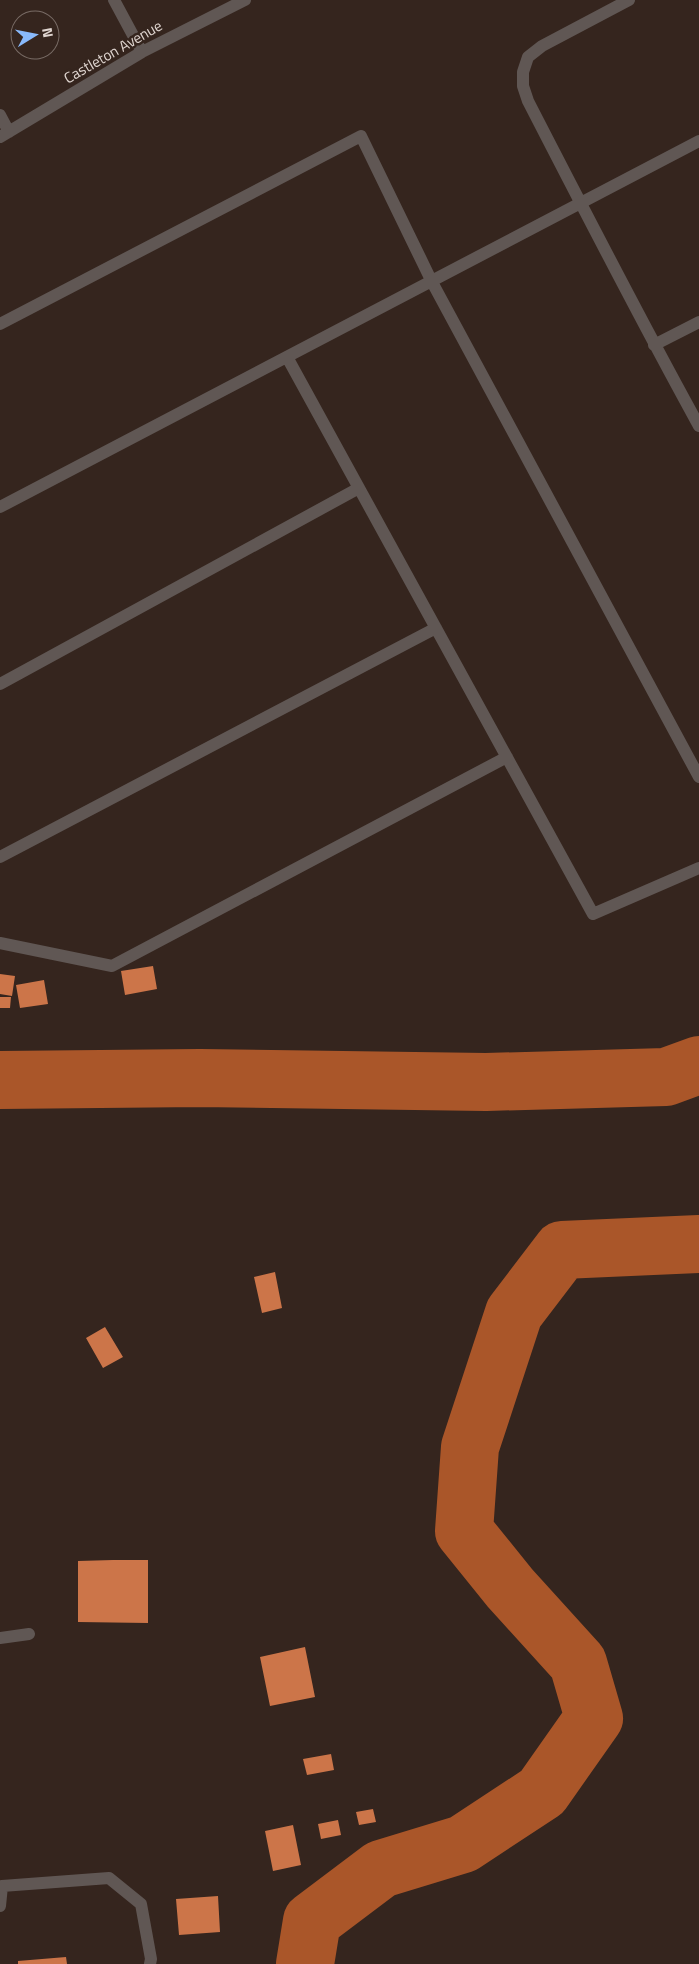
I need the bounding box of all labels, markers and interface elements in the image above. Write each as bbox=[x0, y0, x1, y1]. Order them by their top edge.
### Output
north arrow bbox=[10, 10, 60, 60]
street label: Castleton Avenue bbox=[59, 14, 166, 89]
text: N bbox=[37, 26, 59, 39]

